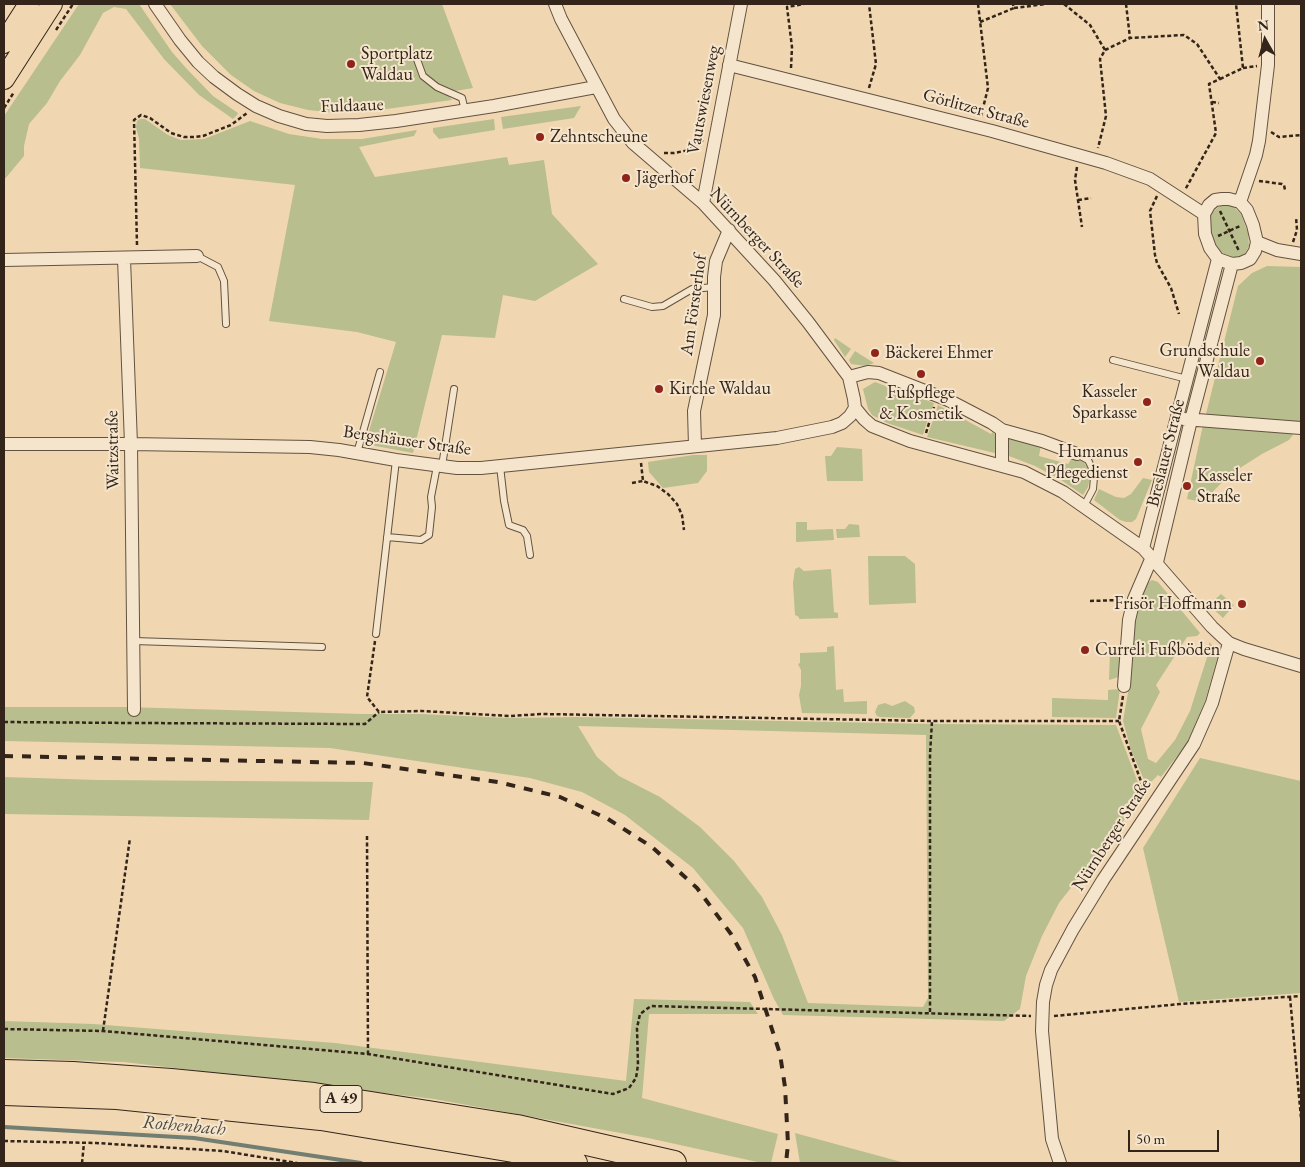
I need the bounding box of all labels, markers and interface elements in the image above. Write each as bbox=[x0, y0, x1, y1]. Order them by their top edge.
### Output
north arrow bbox=[1240, 15, 1290, 65]
text: N bbox=[1256, 15, 1270, 35]
place label: Sportplatz Waldau bbox=[361, 43, 432, 86]
street label: Vautswiesenweg bbox=[683, 44, 725, 156]
marker: Sportplatz Waldau bbox=[345, 58, 357, 70]
street label: Görlitzer Straße bbox=[920, 84, 1032, 134]
street label: Fuldaaue bbox=[320, 94, 384, 118]
place label: Zehntscheune bbox=[550, 126, 648, 148]
marker: Zehntscheune bbox=[534, 131, 546, 143]
place label: Jägerhof bbox=[636, 167, 694, 189]
marker: Jägerhof bbox=[620, 172, 632, 184]
street label: Nürnberger Straße bbox=[705, 183, 809, 293]
street label: Am Försterhof bbox=[676, 253, 712, 357]
place label: Grundschule Waldau bbox=[1160, 340, 1250, 382]
place label: Bäckerei Ehmer bbox=[885, 342, 993, 364]
marker: Bäckerei Ehmer bbox=[869, 347, 881, 359]
marker: Grundschule Waldau bbox=[1254, 355, 1266, 367]
marker: Fußpflege & Kosmetik bbox=[915, 368, 927, 380]
place label: Kirche Waldau bbox=[669, 378, 771, 400]
place label: Kasseler Sparkasse bbox=[1072, 381, 1137, 424]
place label: Fußpflege & Kosmetik bbox=[879, 382, 963, 424]
marker: Kirche Waldau bbox=[653, 383, 665, 395]
marker: Kasseler Sparkasse bbox=[1141, 396, 1153, 408]
street label: Breslauer Straße bbox=[1142, 397, 1190, 509]
street label: Waitzstraße bbox=[102, 410, 124, 490]
street label: Bergshäuser Straße bbox=[342, 421, 472, 461]
place label: Humanus Pflegedienst bbox=[1046, 441, 1128, 484]
marker: Humanus Pflegedienst bbox=[1132, 456, 1144, 468]
place label: Kasseler Straße bbox=[1197, 465, 1252, 508]
marker: Kasseler Straße bbox=[1181, 480, 1193, 492]
place label: Frisör Hoffmann bbox=[1114, 593, 1232, 615]
marker: Frisör Hoffmann bbox=[1236, 598, 1248, 610]
place label: Curreli Fußböden bbox=[1095, 639, 1220, 661]
marker: Curreli Fußböden bbox=[1079, 644, 1091, 656]
street label: Nürnberger Straße bbox=[1068, 775, 1156, 895]
road number: A 49 bbox=[320, 1086, 362, 1112]
water label: Rothenbach bbox=[141, 1111, 227, 1141]
scale bar bbox=[1130, 1120, 1221, 1152]
text: 50 m bbox=[1136, 1129, 1165, 1148]

